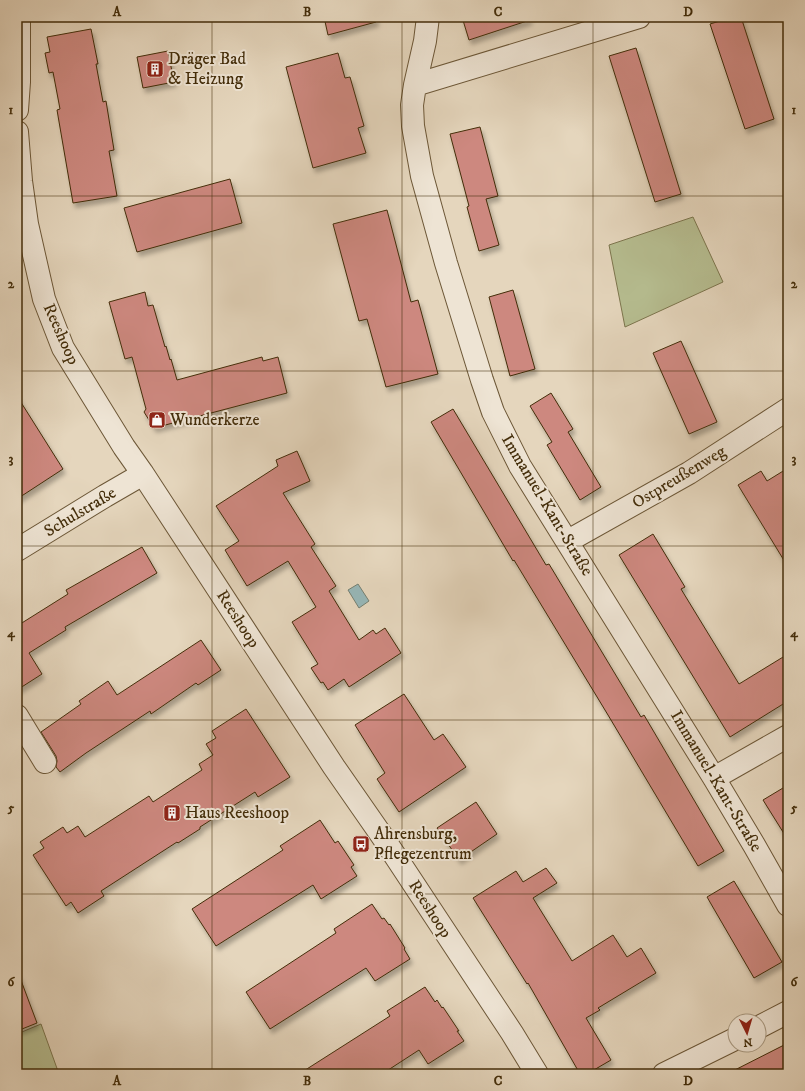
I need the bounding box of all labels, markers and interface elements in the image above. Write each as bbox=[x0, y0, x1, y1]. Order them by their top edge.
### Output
text: A bbox=[112, 4, 122, 20]
text: B bbox=[303, 4, 311, 20]
text: C bbox=[494, 4, 503, 20]
text: D bbox=[683, 4, 693, 20]
place label: Dräger Bad & Heizung bbox=[168, 48, 246, 90]
building icon: Dräger Bad & Heizung bbox=[145, 59, 165, 79]
text: 1 bbox=[9, 102, 14, 118]
text: 1 bbox=[792, 102, 797, 118]
text: 2 bbox=[8, 276, 15, 292]
text: 2 bbox=[791, 276, 798, 292]
street label: Reeshoop bbox=[38, 300, 84, 368]
place label: Wunderkerze bbox=[169, 409, 260, 431]
shop icon: Wunderkerze bbox=[147, 410, 167, 430]
street label: Immanuel-Kant-Straße bbox=[496, 430, 598, 580]
street label: Ostpreußenweg bbox=[628, 440, 730, 514]
text: 3 bbox=[9, 451, 14, 467]
text: 3 bbox=[792, 451, 797, 467]
street label: Schulstraße bbox=[40, 482, 120, 542]
street label: Reeshoop bbox=[211, 586, 265, 652]
text: 4 bbox=[6, 625, 15, 642]
text: 4 bbox=[789, 625, 798, 642]
street label: Immanuel-Kant-Straße bbox=[665, 706, 767, 856]
text: 5 bbox=[7, 800, 15, 816]
text: 5 bbox=[790, 800, 798, 816]
place label: Haus Reeshoop bbox=[185, 802, 289, 824]
building icon: Haus Reeshoop bbox=[162, 803, 182, 823]
place label: Ahrensburg, Pflegezentrum bbox=[374, 823, 472, 865]
bus stop icon: Ahrensburg, Pflegezentrum bbox=[351, 834, 371, 854]
street label: Reeshoop bbox=[403, 876, 457, 942]
text: 6 bbox=[8, 974, 16, 990]
text: 6 bbox=[791, 974, 799, 990]
north arrow bbox=[727, 1013, 767, 1053]
text: N bbox=[743, 1035, 753, 1049]
text: A bbox=[112, 1073, 122, 1089]
text: B bbox=[303, 1073, 311, 1089]
text: C bbox=[494, 1073, 503, 1089]
text: D bbox=[683, 1073, 693, 1089]

